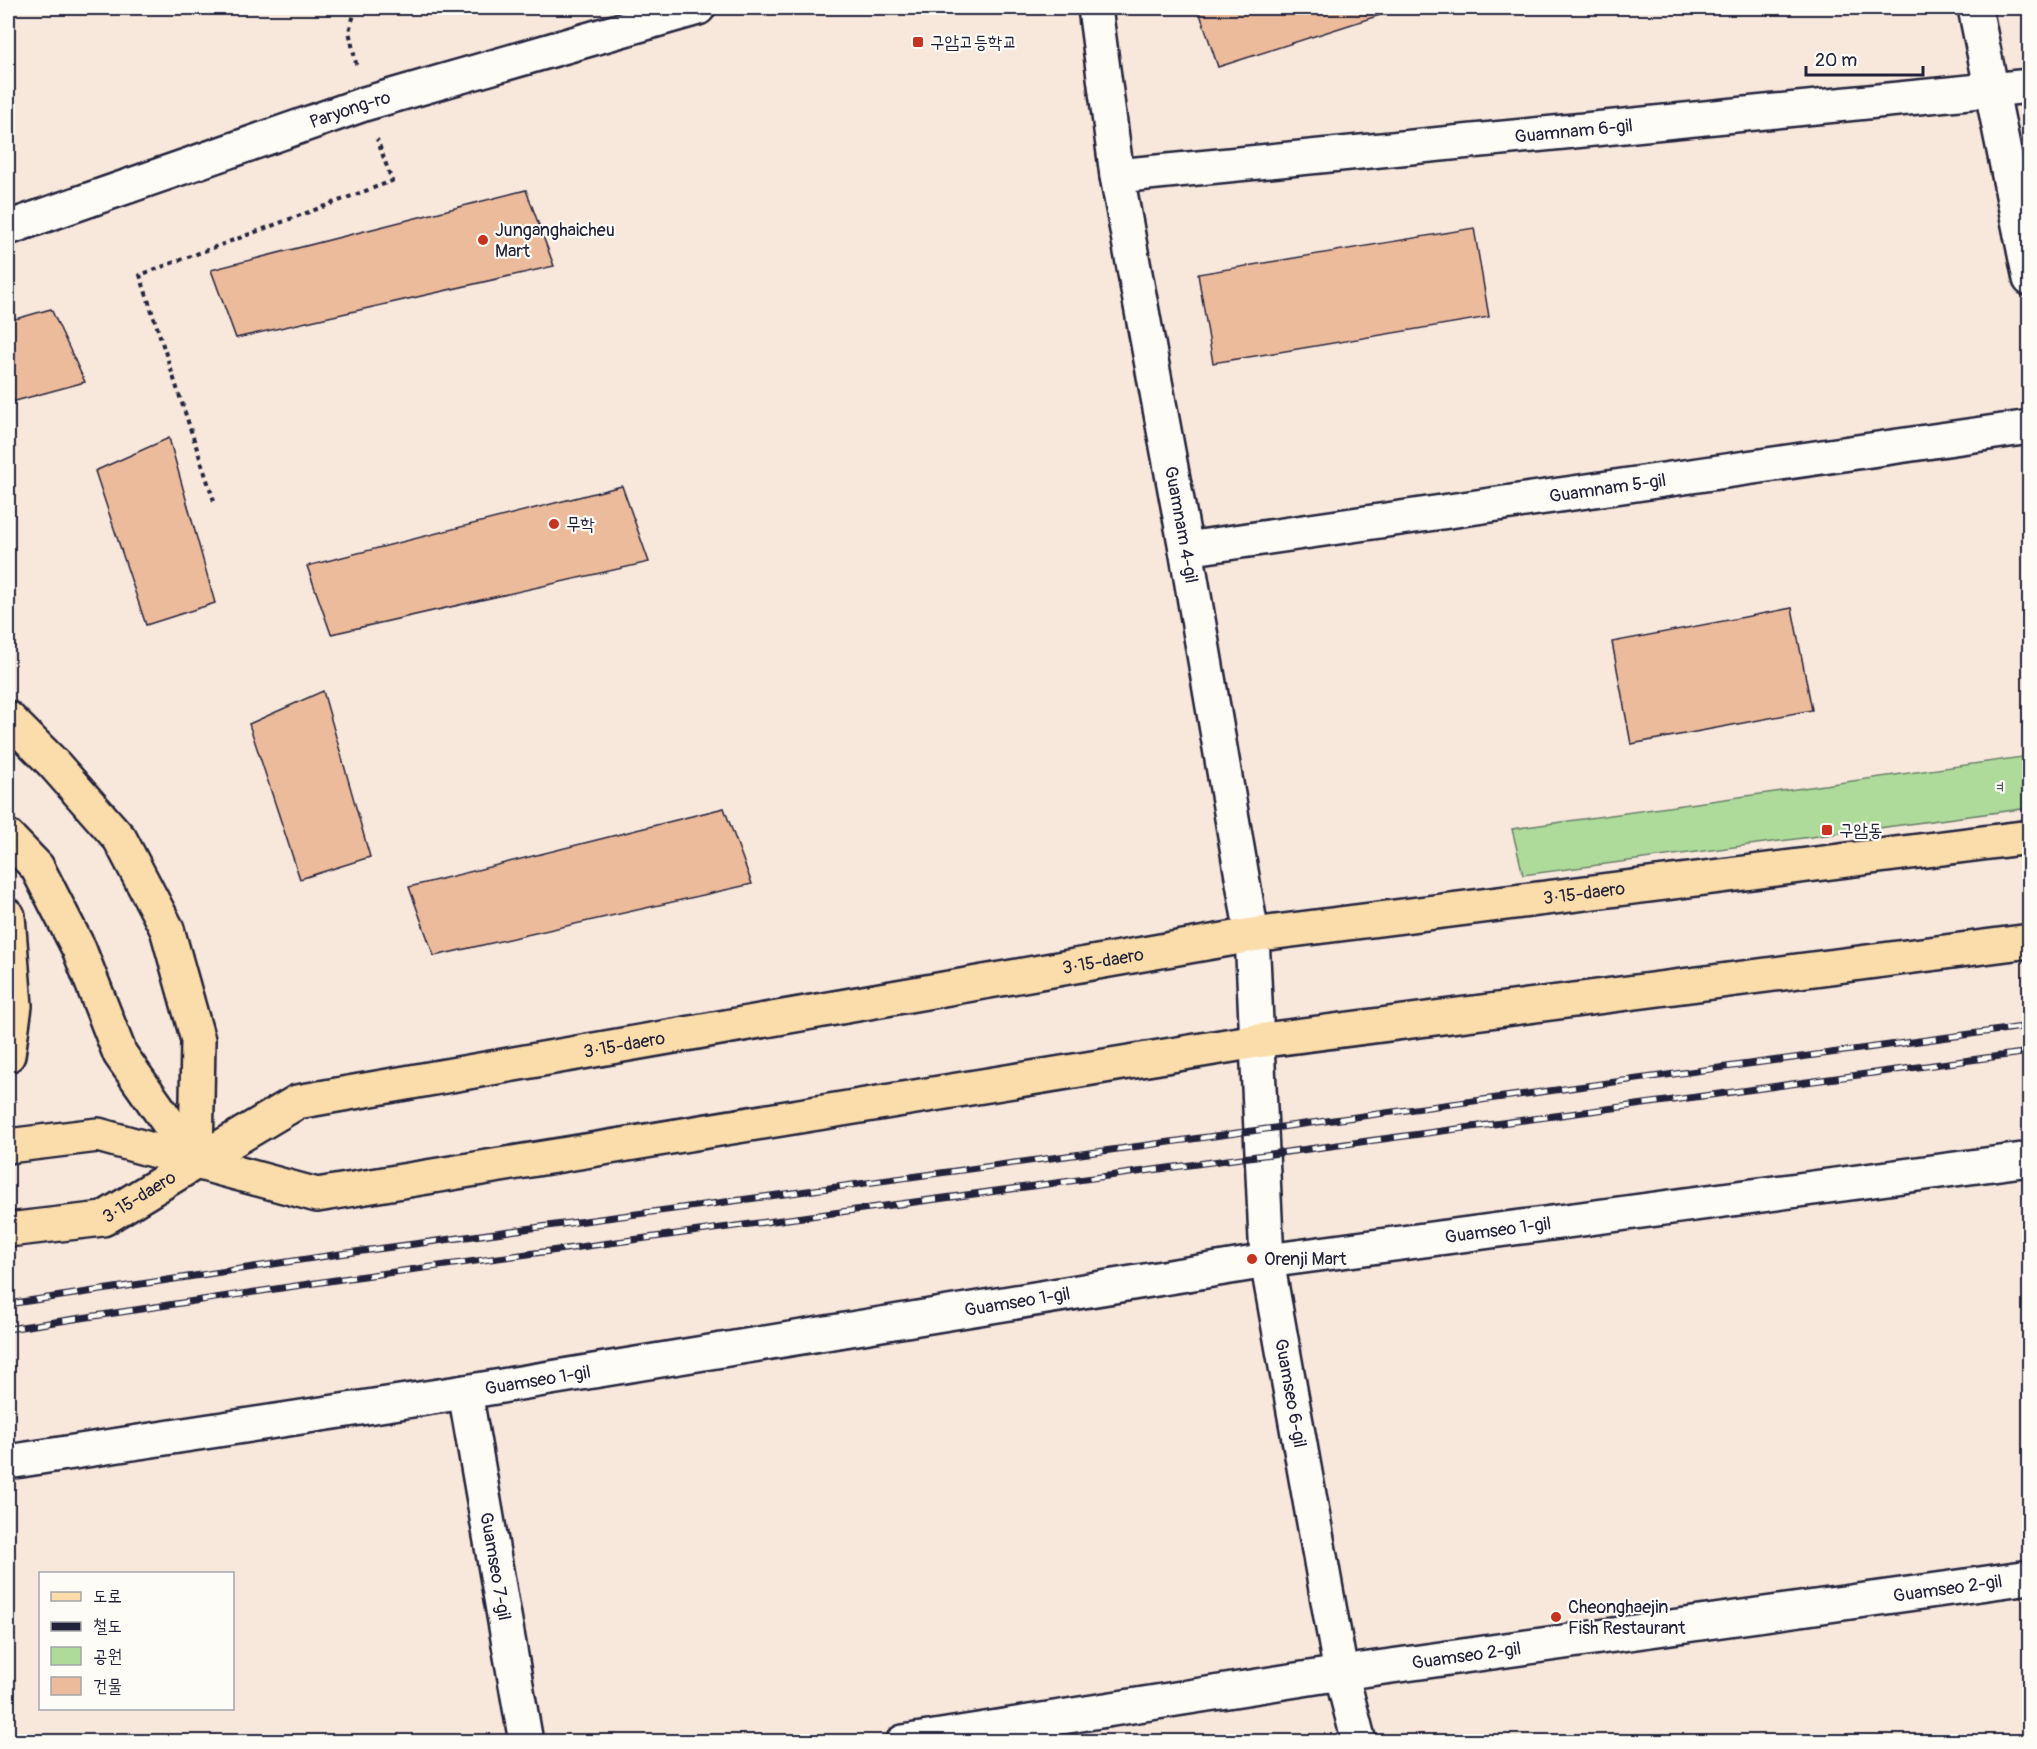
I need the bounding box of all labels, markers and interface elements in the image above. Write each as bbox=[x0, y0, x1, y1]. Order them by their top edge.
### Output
place label: 구암고등학교 bbox=[930, 31, 1017, 54]
marker: 구암고등학교 bbox=[911, 35, 925, 49]
scale bar bbox=[1806, 39, 1923, 77]
text: 20 m bbox=[1815, 49, 1857, 72]
street label: Paryong-ro bbox=[307, 86, 394, 134]
street label: Guamnam 6-gil bbox=[1514, 114, 1634, 149]
place label: Junganghaicheu Mart bbox=[495, 219, 615, 263]
marker: Junganghaicheu Mart bbox=[476, 233, 490, 247]
street label: Guamnam 4-gil bbox=[1159, 464, 1203, 585]
street label: Guamnam 5-gil bbox=[1548, 469, 1668, 508]
place label: 무학 bbox=[566, 513, 595, 536]
marker: 무학 bbox=[547, 517, 561, 531]
park label: ㅕ bbox=[1993, 775, 2007, 798]
place label: 구암동 bbox=[1839, 819, 1882, 842]
marker: 구암동 bbox=[1820, 823, 1834, 837]
street label: 3·15-daero bbox=[1542, 877, 1627, 910]
street label: 3·15-daero bbox=[1061, 943, 1146, 980]
street label: 3·15-daero bbox=[582, 1027, 667, 1064]
street label: 3·15-daero bbox=[98, 1166, 181, 1229]
street label: Guamseo 1-gil bbox=[1444, 1212, 1553, 1249]
place label: Orenji Mart bbox=[1264, 1248, 1347, 1271]
marker: Orenji Mart bbox=[1245, 1252, 1259, 1266]
street label: Guamseo 1-gil bbox=[963, 1282, 1072, 1322]
street label: Guamseo 6-gil bbox=[1269, 1337, 1311, 1450]
street label: Guamseo 1-gil bbox=[483, 1361, 592, 1401]
street label: Guamseo 7-gil bbox=[474, 1511, 516, 1622]
street label: Guamseo 2-gil bbox=[1892, 1570, 2004, 1608]
legend bbox=[39, 1572, 234, 1710]
text: 도로 bbox=[93, 1585, 122, 1608]
place label: Cheonghaejin Fish Restaurant bbox=[1568, 1596, 1686, 1640]
marker: Cheonghaejin Fish Restaurant bbox=[1549, 1610, 1563, 1624]
text: 철도 bbox=[93, 1615, 122, 1638]
street label: Guamseo 2-gil bbox=[1410, 1637, 1522, 1675]
text: 공원 bbox=[93, 1645, 122, 1668]
text: 건물 bbox=[93, 1675, 122, 1698]

